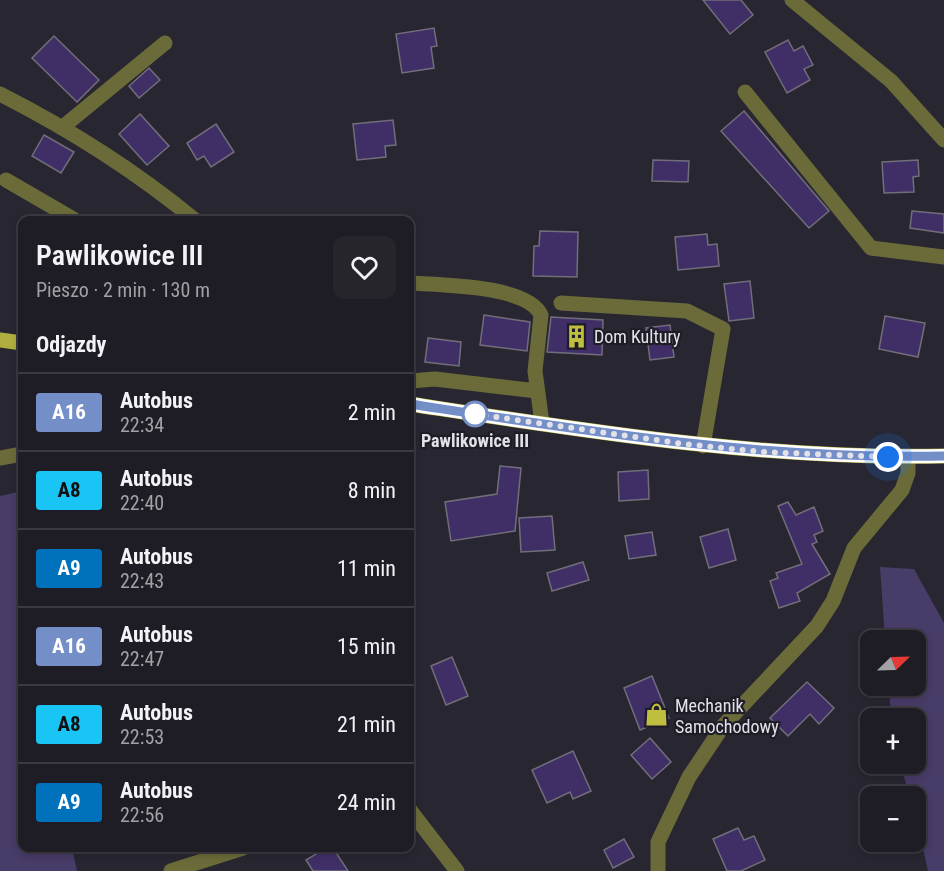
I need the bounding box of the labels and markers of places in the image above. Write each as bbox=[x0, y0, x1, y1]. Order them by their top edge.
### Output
building icon: Dom Kultury bbox=[563, 323, 589, 349]
place label: Dom Kultury bbox=[594, 326, 681, 347]
marker: Pawlikowice III bbox=[462, 401, 488, 427]
place label: Pawlikowice III bbox=[421, 430, 529, 451]
place label: Mechanik Samochodowy bbox=[675, 695, 779, 737]
shop icon: Mechanik Samochodowy bbox=[644, 702, 670, 728]

